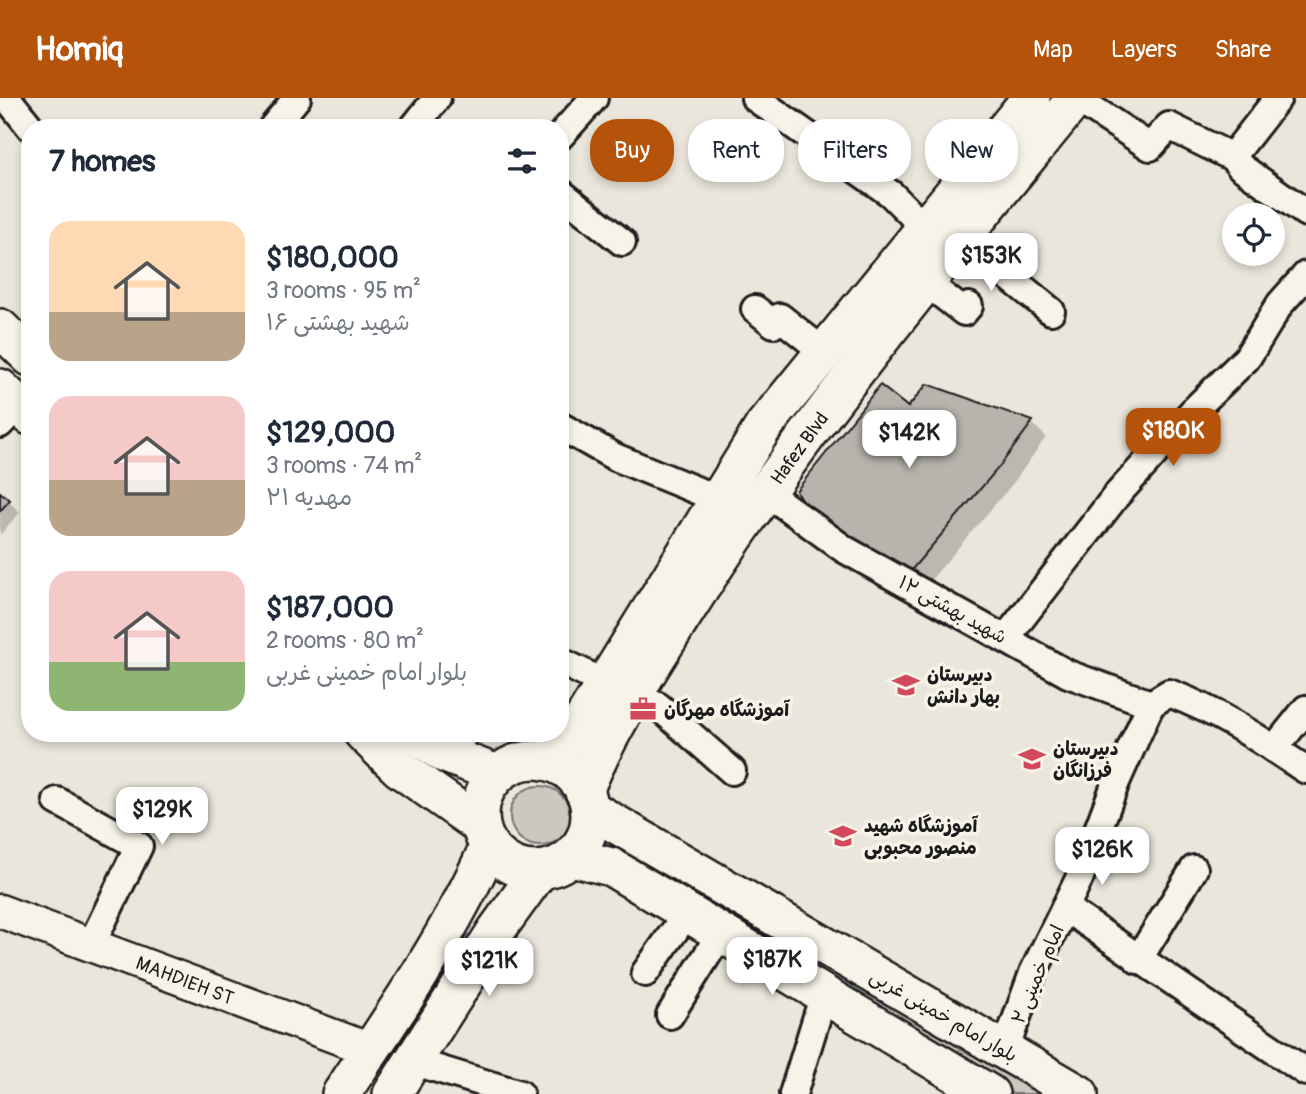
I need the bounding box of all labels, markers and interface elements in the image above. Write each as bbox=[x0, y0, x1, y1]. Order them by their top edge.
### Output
text: Homiq bbox=[35, 29, 123, 70]
text: Map bbox=[1033, 35, 1073, 64]
text: Layers bbox=[1111, 35, 1177, 64]
text: Share bbox=[1215, 35, 1271, 64]
chip: Buy bbox=[590, 119, 674, 182]
chip: Rent bbox=[688, 119, 784, 182]
chip: Filters bbox=[798, 119, 911, 182]
chip: New bbox=[925, 119, 1018, 182]
icon: filters bbox=[503, 142, 541, 180]
text: 7 homes bbox=[49, 143, 156, 180]
map controls bbox=[1222, 203, 1285, 266]
button: locate bbox=[1222, 203, 1285, 266]
pin: $153K bbox=[942, 234, 1040, 293]
text: $180,000 bbox=[266, 239, 399, 276]
text: $153K bbox=[961, 241, 1021, 270]
icon: home bbox=[105, 249, 189, 333]
text: 3 rooms · 95 m² bbox=[266, 276, 421, 305]
text: شهید بهشتی ۱۶ bbox=[266, 308, 410, 337]
street label: Hafez Blvd bbox=[765, 408, 834, 490]
pin: $180K bbox=[1124, 408, 1222, 468]
pin: $142K bbox=[860, 410, 958, 470]
text: $129,000 bbox=[266, 414, 395, 451]
text: $180K bbox=[1142, 416, 1204, 445]
text: $142K bbox=[878, 418, 940, 447]
icon: home bbox=[105, 424, 189, 508]
text: 3 rooms · 74 m² bbox=[266, 451, 422, 480]
text: مهدیه ۲۱ bbox=[266, 483, 352, 512]
street label: شهید بهشتی ۱۲ bbox=[894, 570, 1011, 649]
text: $187,000 bbox=[266, 589, 394, 626]
icon: home bbox=[105, 599, 189, 683]
text: 2 rooms · 80 m² bbox=[266, 626, 424, 655]
text: بلوار امام خمینی غربی bbox=[266, 658, 467, 687]
place label: دبیرستان بهار دانش bbox=[927, 663, 1000, 709]
school or university icon: دبیرستان بهار دانش bbox=[891, 670, 921, 700]
office icon: آموزشگاه مهرگان bbox=[628, 694, 658, 724]
place label: آموزشگاه مهرگان bbox=[664, 698, 790, 722]
place label: دبیرستان فرزانگان bbox=[1053, 737, 1119, 783]
school or university icon: دبیرستان فرزانگان bbox=[1017, 744, 1047, 774]
pin: $129K bbox=[113, 788, 211, 847]
text: $129K bbox=[132, 795, 192, 824]
place label: آموزشگاه شهید منصور محبوبی bbox=[864, 814, 978, 860]
school or university icon: آموزشگاه شهید منصور محبوبی bbox=[828, 821, 858, 851]
pin: $126K bbox=[1053, 828, 1151, 887]
text: $126K bbox=[1071, 835, 1133, 864]
street label: امام خمینی ۲ bbox=[1006, 921, 1071, 1028]
pin: $187K bbox=[723, 937, 821, 997]
pin: $121K bbox=[440, 939, 538, 998]
text: $187K bbox=[742, 945, 802, 974]
text: $121K bbox=[460, 946, 518, 975]
street label: MAHDIEH ST bbox=[132, 951, 237, 1011]
street label: بلوار امام خمینی غربی bbox=[865, 964, 1021, 1070]

